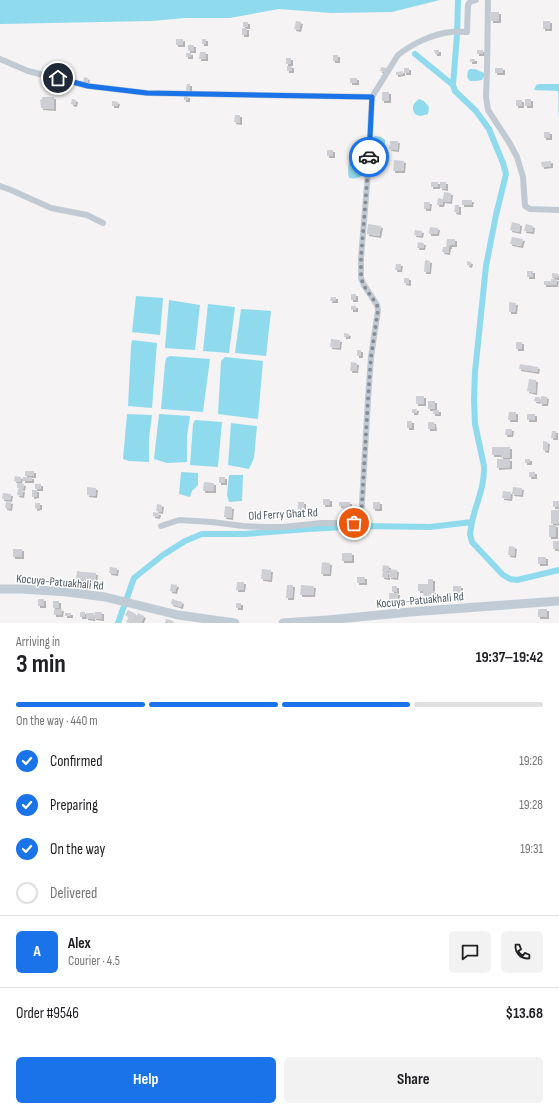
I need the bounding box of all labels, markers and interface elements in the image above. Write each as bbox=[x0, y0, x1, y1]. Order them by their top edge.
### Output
pin bbox=[41, 61, 75, 95]
icon: home bbox=[47, 67, 69, 89]
courier bbox=[349, 137, 389, 177]
icon: car bbox=[358, 146, 380, 168]
street label: Old Ferry Ghat Rd bbox=[248, 505, 318, 524]
pin bbox=[337, 506, 371, 540]
icon: bag bbox=[343, 512, 365, 534]
street label: Kocuya-Patuakhali Rd bbox=[16, 571, 104, 594]
street label: Kocuya-Patuakhali Rd bbox=[376, 589, 464, 612]
text: Arriving in bbox=[16, 634, 60, 650]
text: 19:37–19:42 bbox=[476, 648, 543, 667]
text: 3 min bbox=[16, 649, 66, 680]
text: On the way · 440 m bbox=[16, 713, 98, 729]
icon: check bbox=[16, 750, 38, 772]
text: Confirmed bbox=[50, 752, 103, 771]
text: 19:26 bbox=[519, 753, 543, 769]
icon: check bbox=[16, 794, 38, 816]
text: Preparing bbox=[50, 796, 98, 815]
text: 19:28 bbox=[519, 797, 543, 813]
icon: check bbox=[16, 838, 38, 860]
text: On the way bbox=[50, 840, 105, 859]
text: 19:31 bbox=[520, 841, 543, 857]
text: Delivered bbox=[50, 884, 97, 903]
button: chat bbox=[449, 931, 491, 973]
button: phone bbox=[501, 931, 543, 973]
text: Alex bbox=[68, 934, 91, 953]
text: A bbox=[33, 942, 41, 961]
text: Courier · 4.5 bbox=[68, 953, 120, 969]
text: Order #9546 bbox=[16, 1004, 79, 1023]
text: $13.68 bbox=[505, 1004, 543, 1023]
button: Help bbox=[16, 1057, 276, 1103]
button: Share bbox=[284, 1057, 543, 1103]

